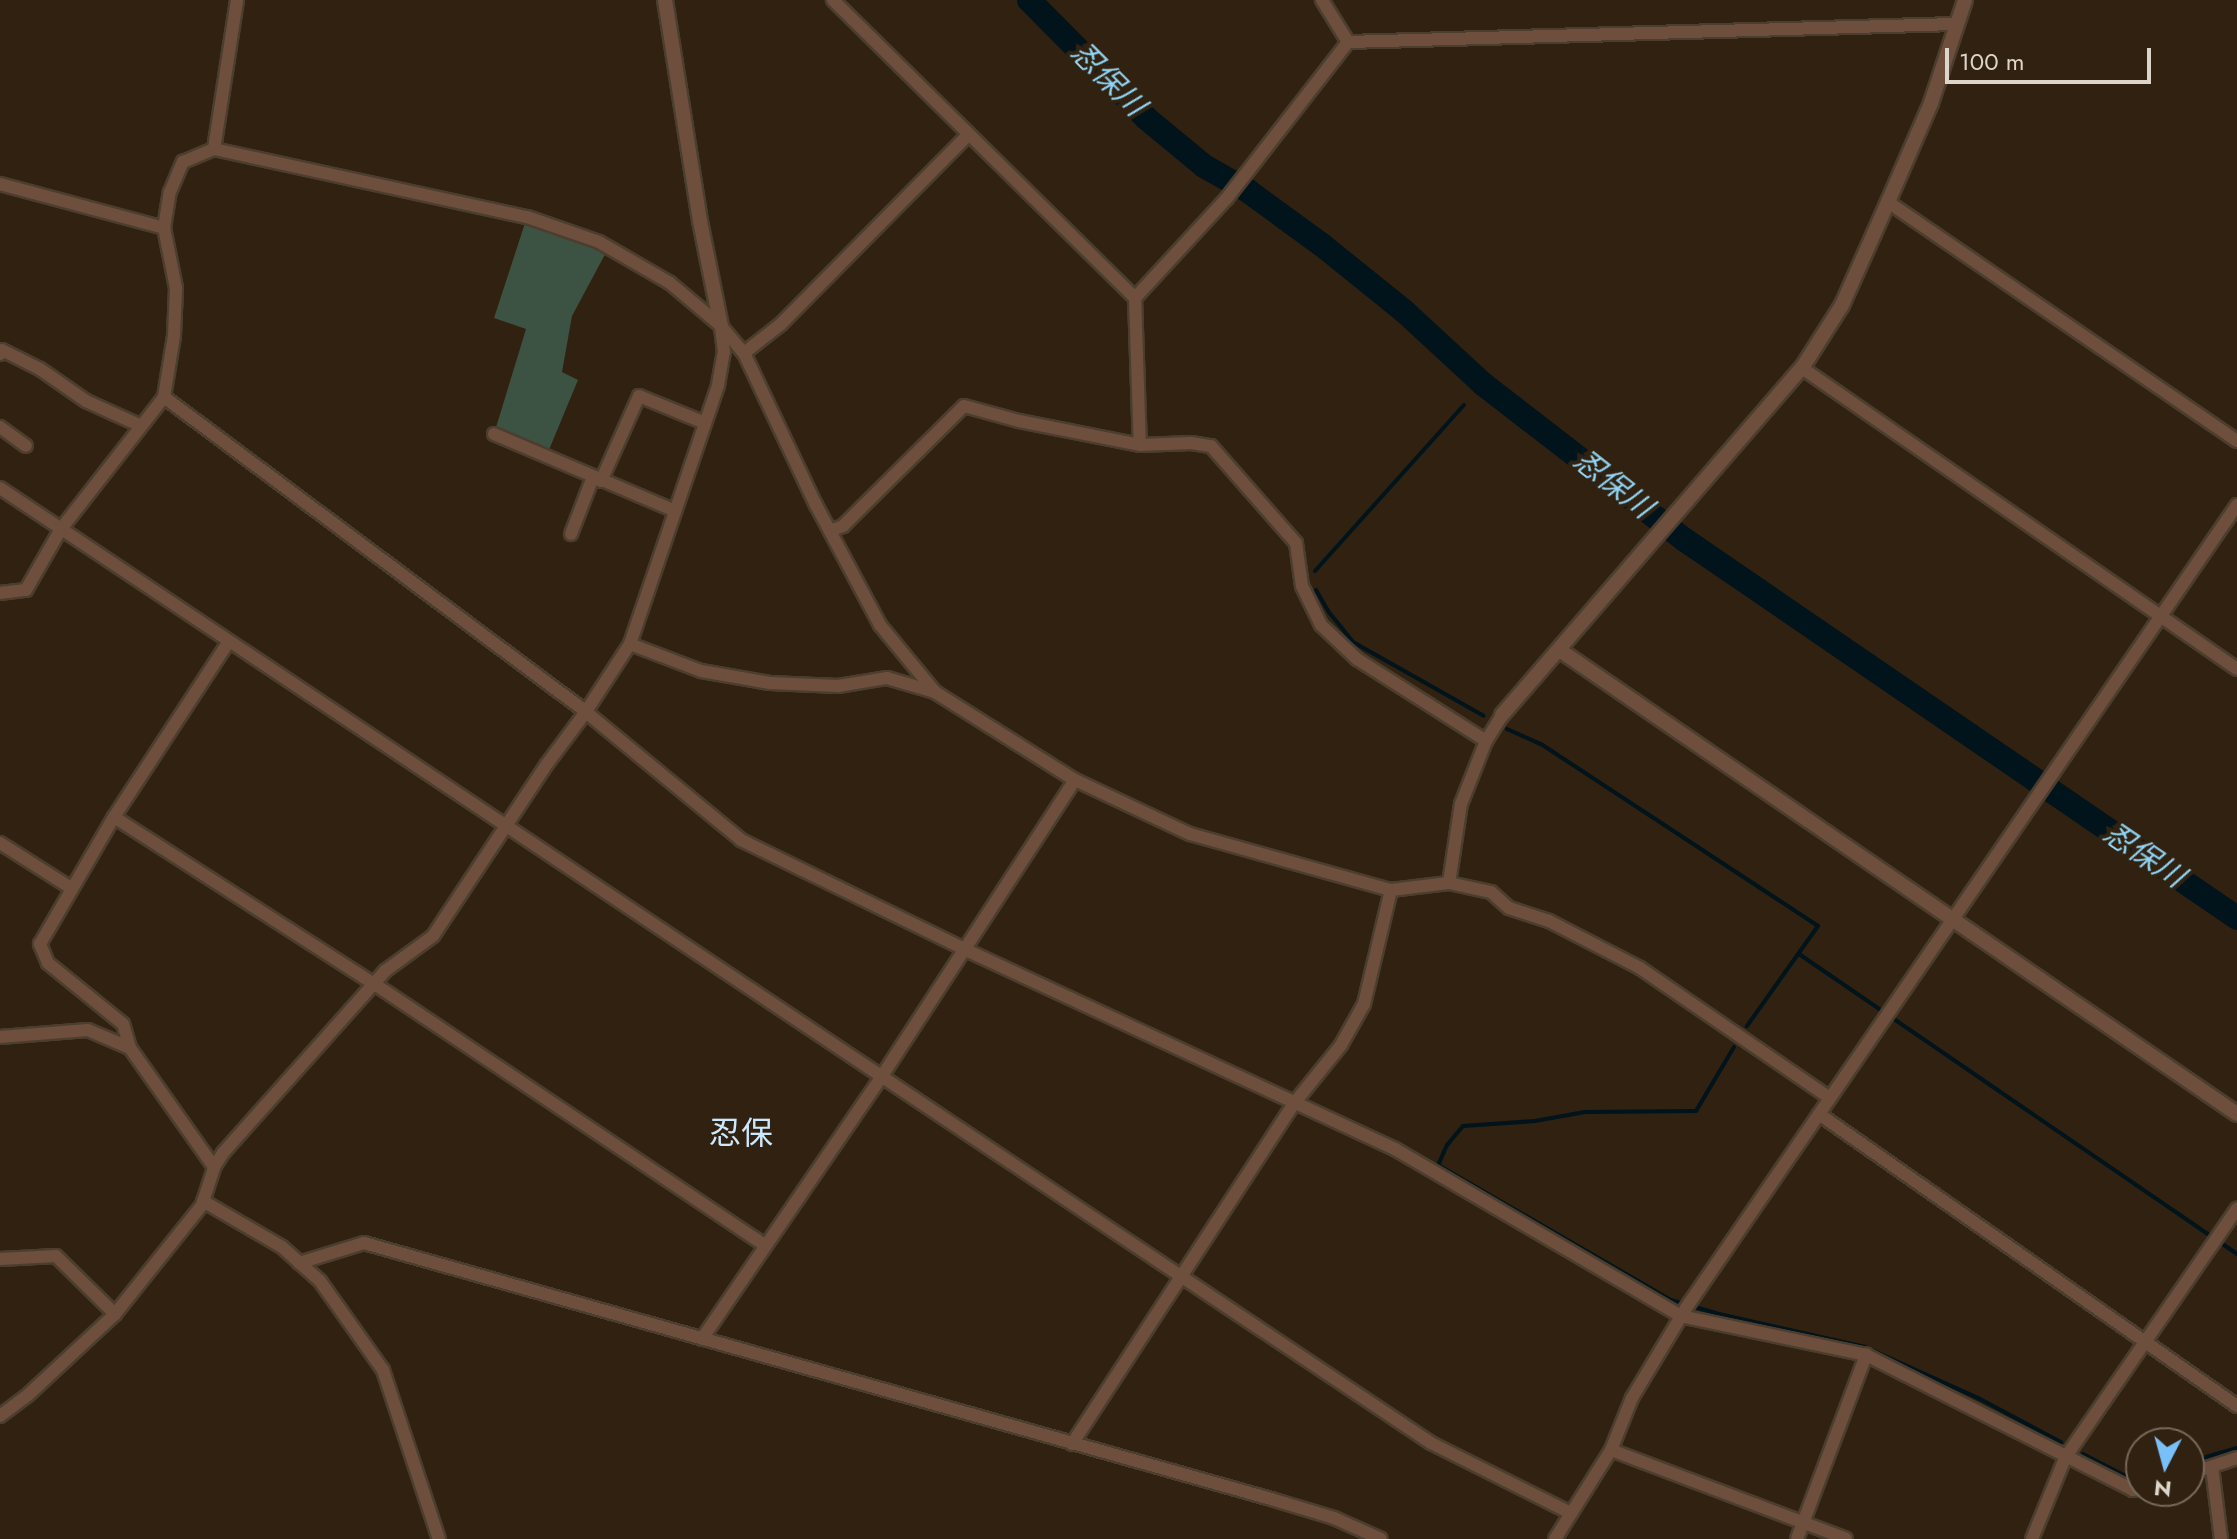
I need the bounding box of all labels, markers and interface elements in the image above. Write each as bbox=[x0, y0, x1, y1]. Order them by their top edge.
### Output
scale bar bbox=[1949, 32, 2155, 82]
water label: 忍保川 bbox=[1063, 34, 1153, 124]
text: 100 m bbox=[1959, 44, 2025, 79]
water label: 忍保川 bbox=[1566, 442, 1660, 526]
water label: 忍保川 bbox=[2097, 815, 2191, 895]
district label: 忍保 bbox=[709, 1114, 773, 1152]
north arrow bbox=[2125, 1427, 2205, 1507]
text: N bbox=[2152, 1472, 2173, 1506]

